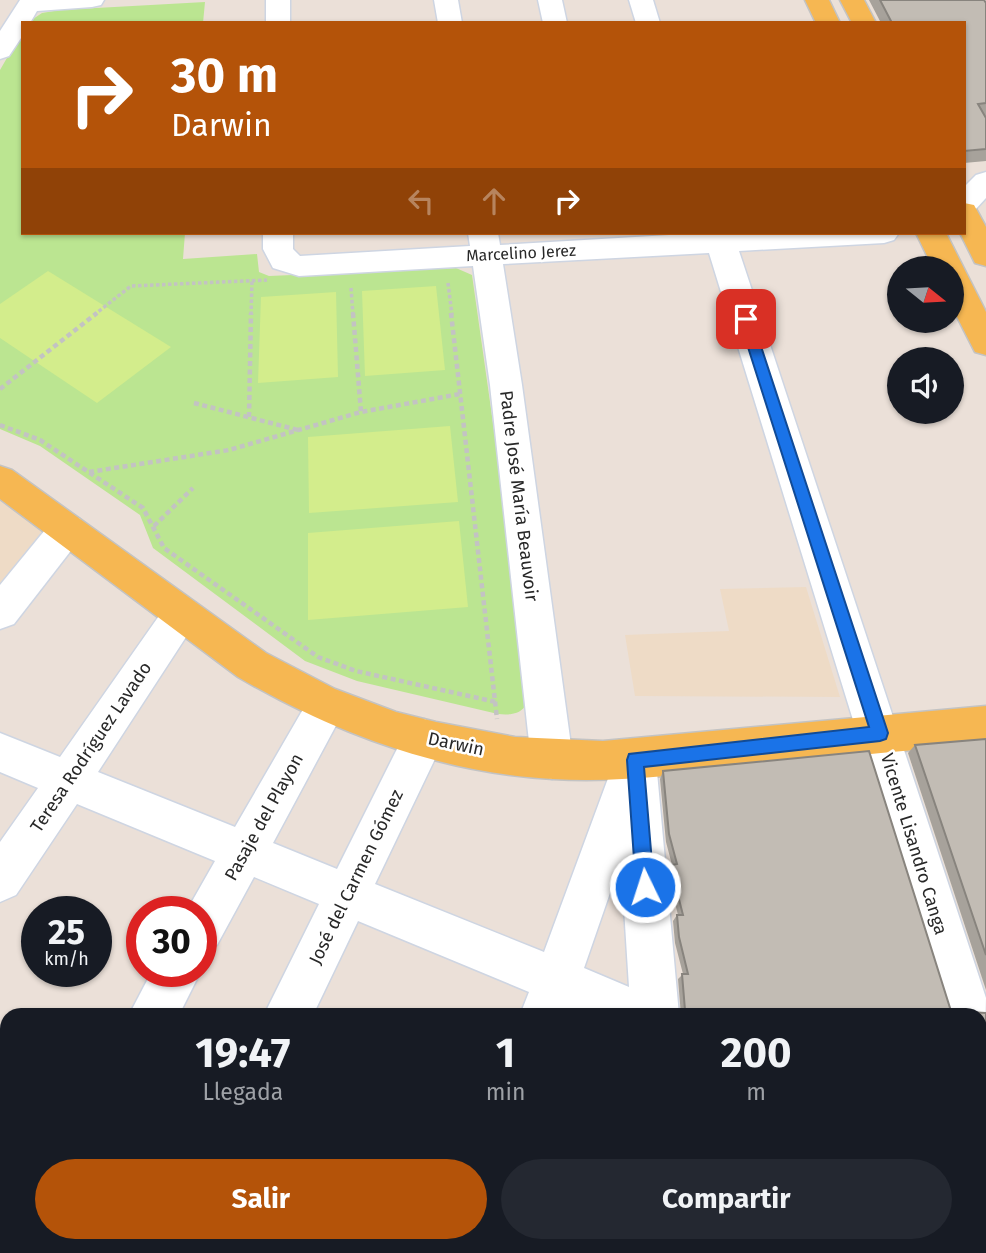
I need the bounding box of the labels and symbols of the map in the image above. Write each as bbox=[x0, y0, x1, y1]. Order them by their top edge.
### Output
street label: Marcelino Jerez bbox=[466, 241, 576, 265]
north arrow bbox=[887, 256, 964, 332]
pin bbox=[716, 289, 776, 349]
street label: Padre José María Beauvoir bbox=[495, 389, 543, 603]
street label: Teresa Rodríguez Lavado bbox=[26, 658, 156, 836]
street label: Darwin bbox=[426, 727, 486, 761]
street label: Pasaje del Playon bbox=[220, 750, 308, 884]
street label: Vicente Lisandro Canga bbox=[876, 751, 952, 937]
street label: José del Carmen Gómez bbox=[304, 786, 408, 968]
position arrow bbox=[608, 850, 682, 924]
speed limit sign: 30 bbox=[126, 896, 217, 987]

